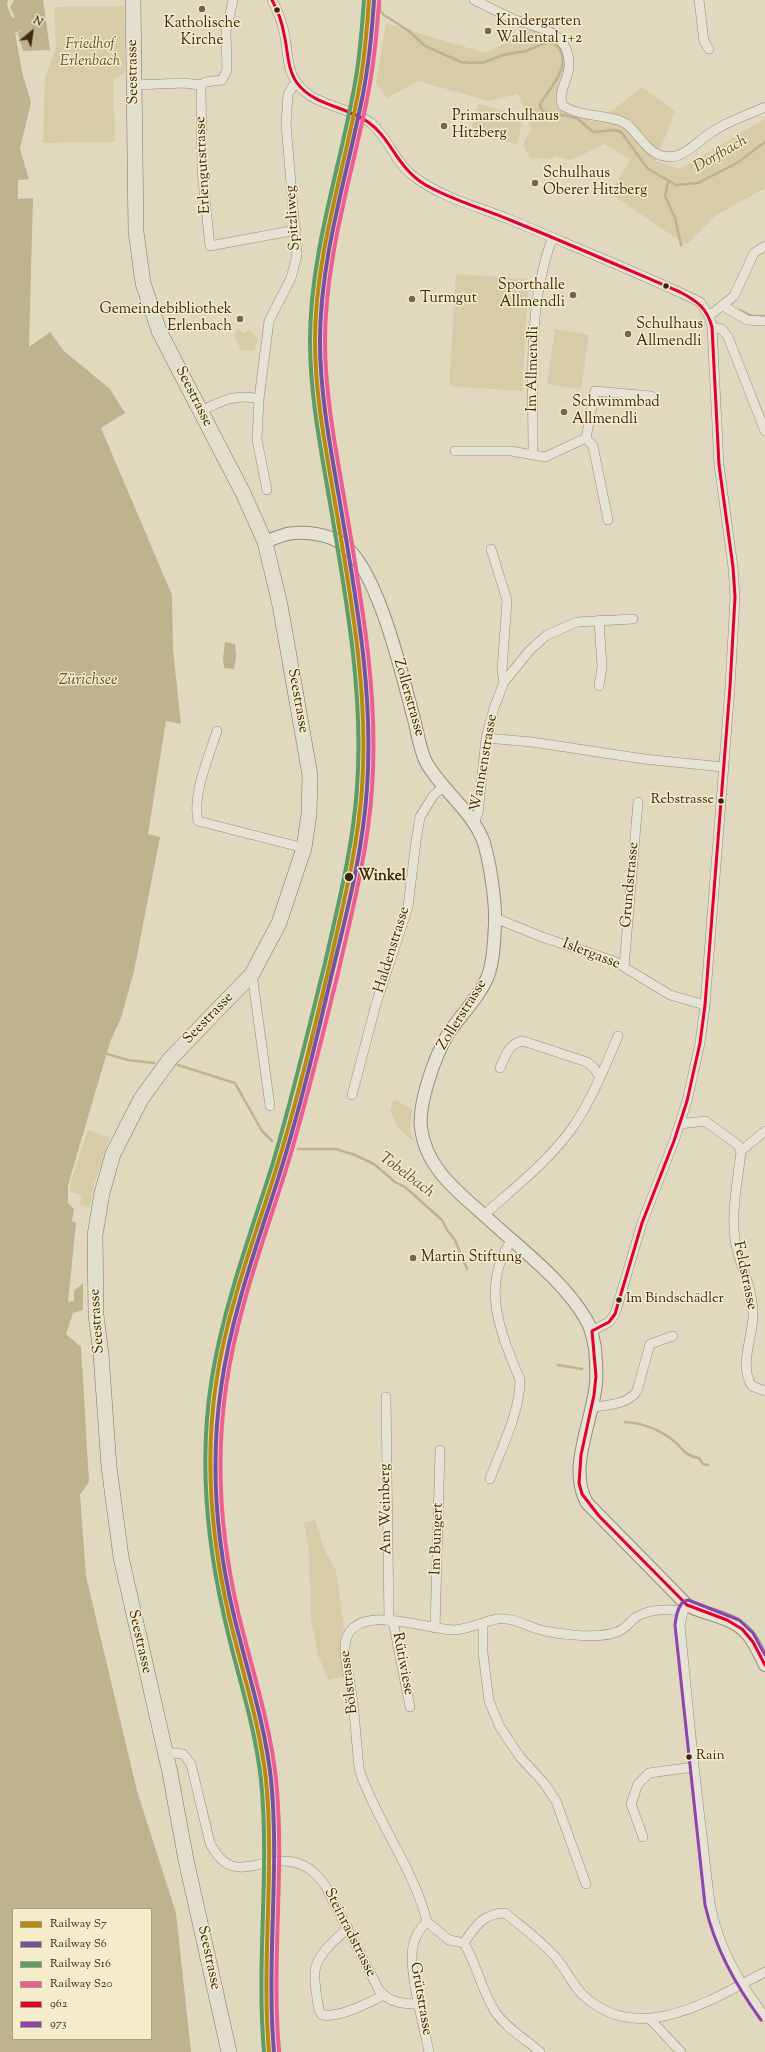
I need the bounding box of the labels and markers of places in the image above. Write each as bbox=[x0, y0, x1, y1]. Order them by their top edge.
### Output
marker: Katholische Kirche bbox=[197, 4, 207, 14]
unlabelled marker bbox=[272, 5, 282, 15]
place label: Kindergarten Wallental 1+2 bbox=[496, 13, 582, 48]
place label: Katholische Kirche bbox=[164, 15, 240, 50]
marker: Kindergarten Wallental 1+2 bbox=[483, 26, 493, 36]
place label: Primarschulhaus Hitzberg bbox=[452, 108, 559, 143]
marker: Primarschulhaus Hitzberg bbox=[439, 121, 449, 131]
place label: Schulhaus Oberer Hitzberg bbox=[543, 165, 647, 200]
marker: Schulhaus Oberer Hitzberg bbox=[530, 178, 540, 188]
place label: Sporthalle Allmendli bbox=[498, 277, 565, 312]
unlabelled marker bbox=[661, 281, 671, 291]
place label: Turmgut bbox=[420, 290, 477, 308]
marker: Sporthalle Allmendli bbox=[568, 290, 578, 300]
marker: Turmgut bbox=[407, 294, 417, 304]
place label: Gemeindebibliothek Erlenbach bbox=[100, 301, 232, 336]
marker: Gemeindebibliothek Erlenbach bbox=[235, 314, 245, 324]
place label: Schulhaus Allmendli bbox=[636, 316, 703, 351]
marker: Schulhaus Allmendli bbox=[623, 329, 633, 339]
place label: Schwimmbad Allmendli bbox=[572, 394, 660, 429]
marker: Schwimmbad Allmendli bbox=[559, 407, 569, 417]
place label: Rebstrasse bbox=[651, 793, 714, 809]
marker: Rebstrasse bbox=[716, 796, 726, 806]
place label: Winkel bbox=[358, 868, 406, 886]
marker: Winkel bbox=[343, 871, 355, 883]
place label: Martin Stiftung bbox=[421, 1249, 522, 1267]
marker: Martin Stiftung bbox=[408, 1253, 418, 1263]
place label: Im Bindschädler bbox=[626, 1292, 724, 1308]
marker: Im Bindschädler bbox=[614, 1295, 624, 1305]
place label: Rain bbox=[696, 1749, 725, 1765]
marker: Rain bbox=[684, 1752, 694, 1762]

